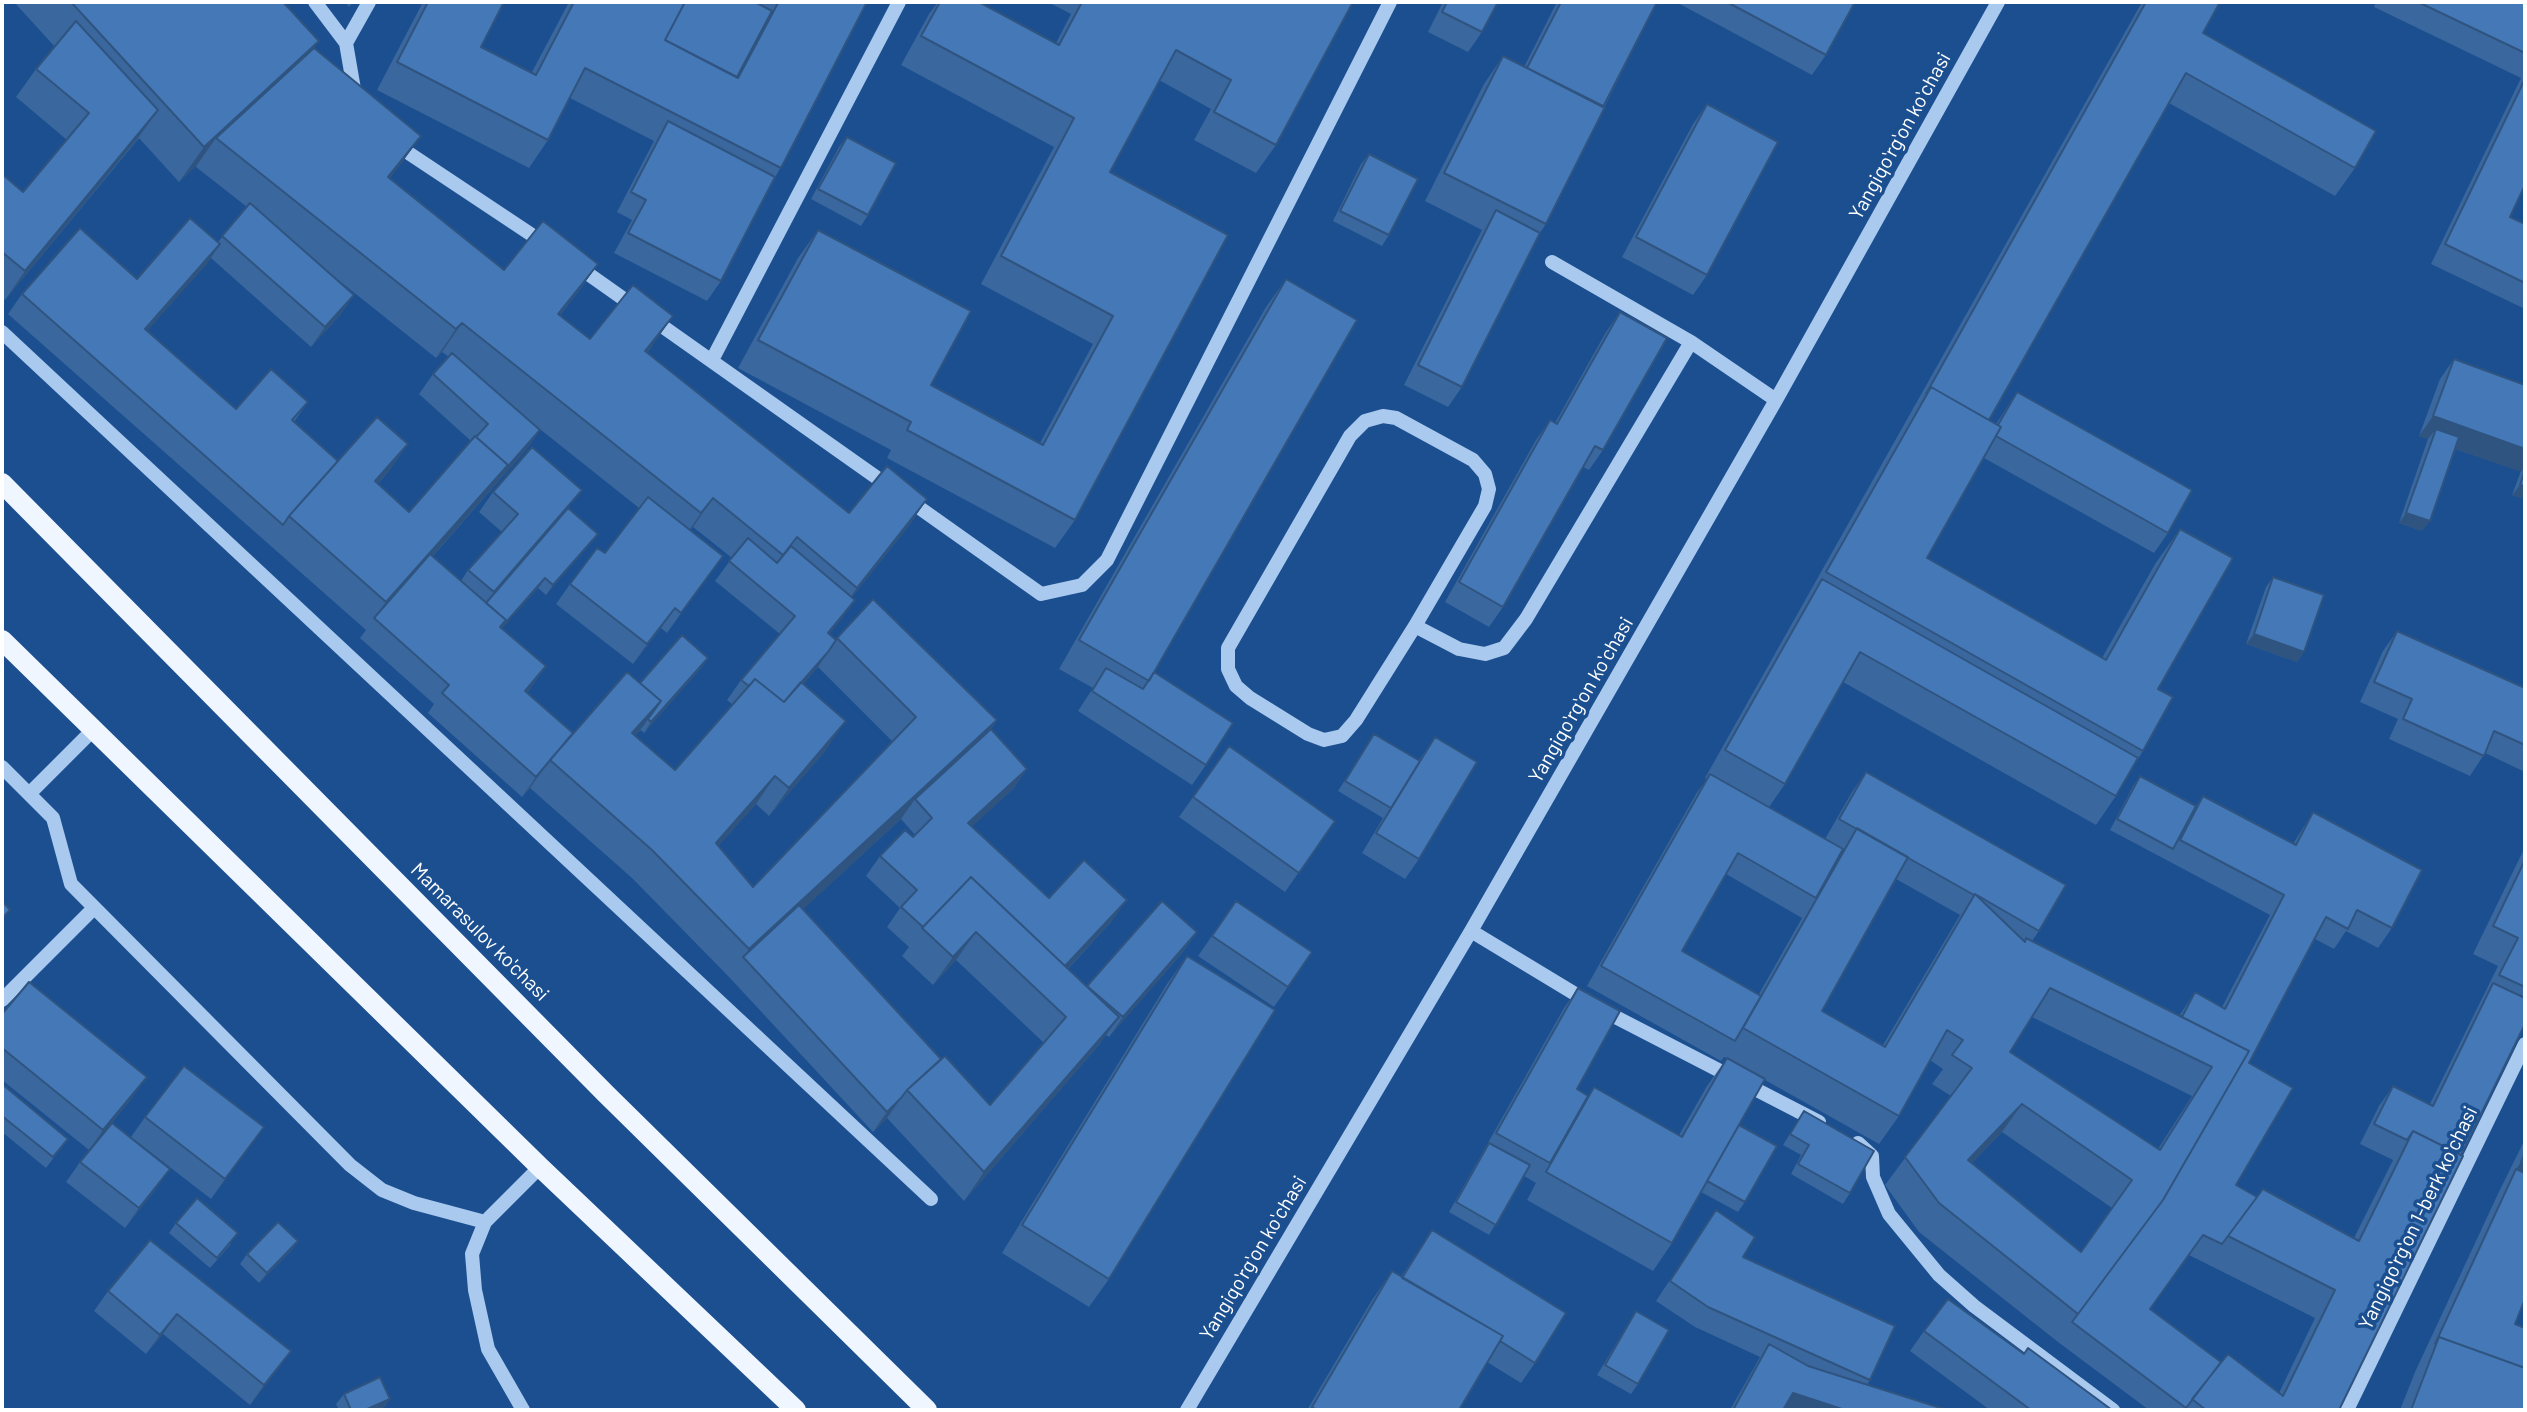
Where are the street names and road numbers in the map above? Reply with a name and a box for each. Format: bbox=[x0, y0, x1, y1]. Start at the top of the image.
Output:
street label: Yangiqoʻrgʻon koʻchasi bbox=[1844, 48, 1956, 224]
street label: Yangiqoʻrgʻon koʻchasi bbox=[1524, 613, 1638, 787]
street label: Mamarasulov ko'chasi bbox=[406, 858, 554, 1006]
street label: Yangiqoʻrgʻon 1-berk koʻchasi bbox=[2353, 1103, 2483, 1333]
street label: Yangiqoʻrgʻon koʻchasi bbox=[1194, 1171, 1312, 1345]

